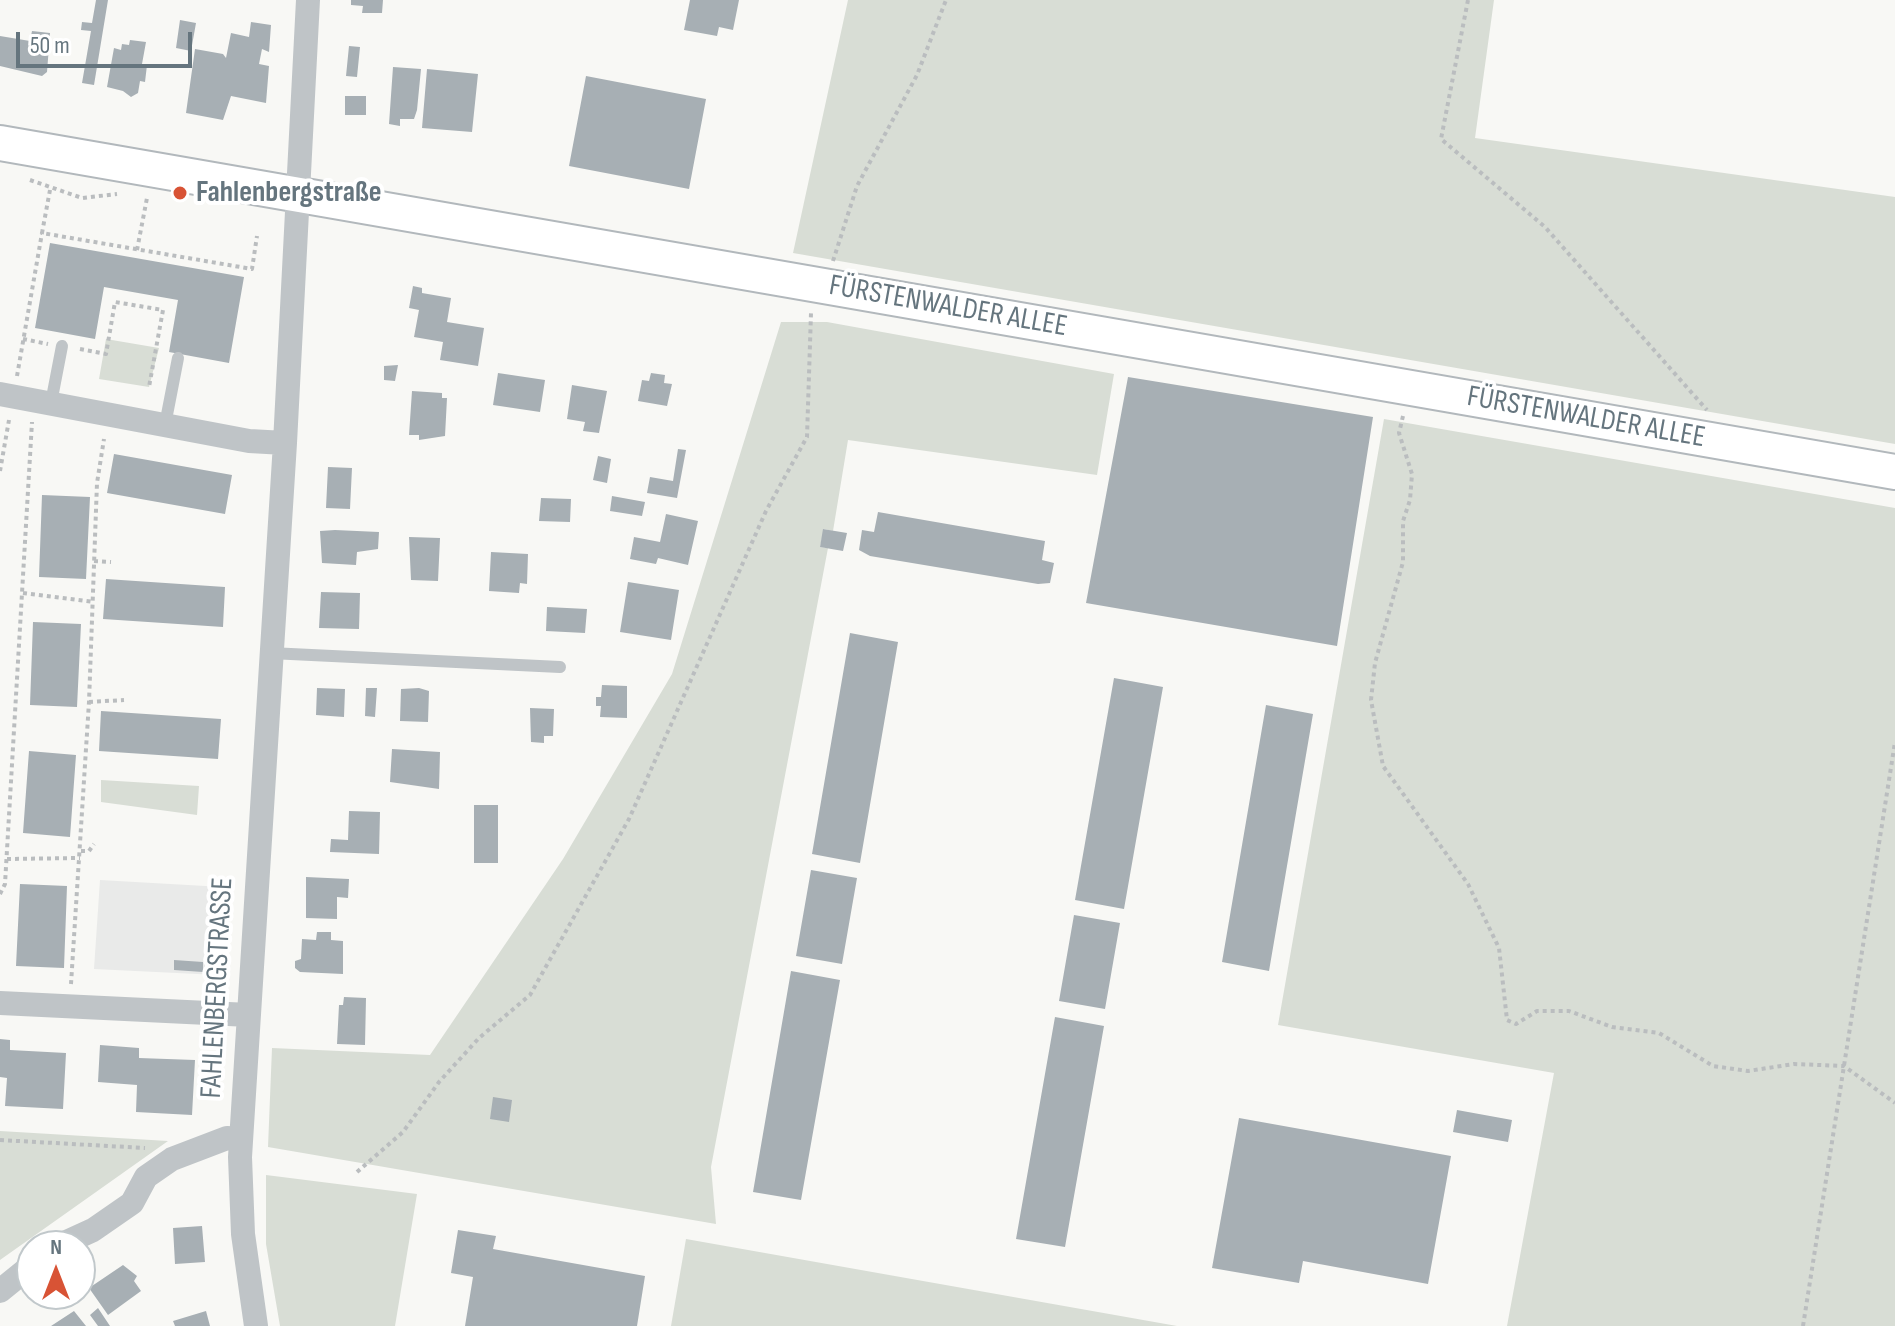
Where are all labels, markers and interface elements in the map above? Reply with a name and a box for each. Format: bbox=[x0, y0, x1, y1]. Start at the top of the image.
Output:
scale bar bbox=[20, 16, 196, 66]
text: 50 m bbox=[30, 31, 70, 60]
place label: Fahlenbergstraße bbox=[196, 175, 382, 211]
marker: Fahlenbergstraße bbox=[171, 184, 189, 202]
street label: FÜRSTENWALDER ALLEE bbox=[826, 268, 1070, 346]
street label: FÜRSTENWALDER ALLEE bbox=[1464, 379, 1708, 457]
street label: FAHLENBERGSTRASSE bbox=[194, 877, 242, 1099]
north arrow bbox=[16, 1230, 96, 1310]
text: N bbox=[50, 1234, 62, 1261]

